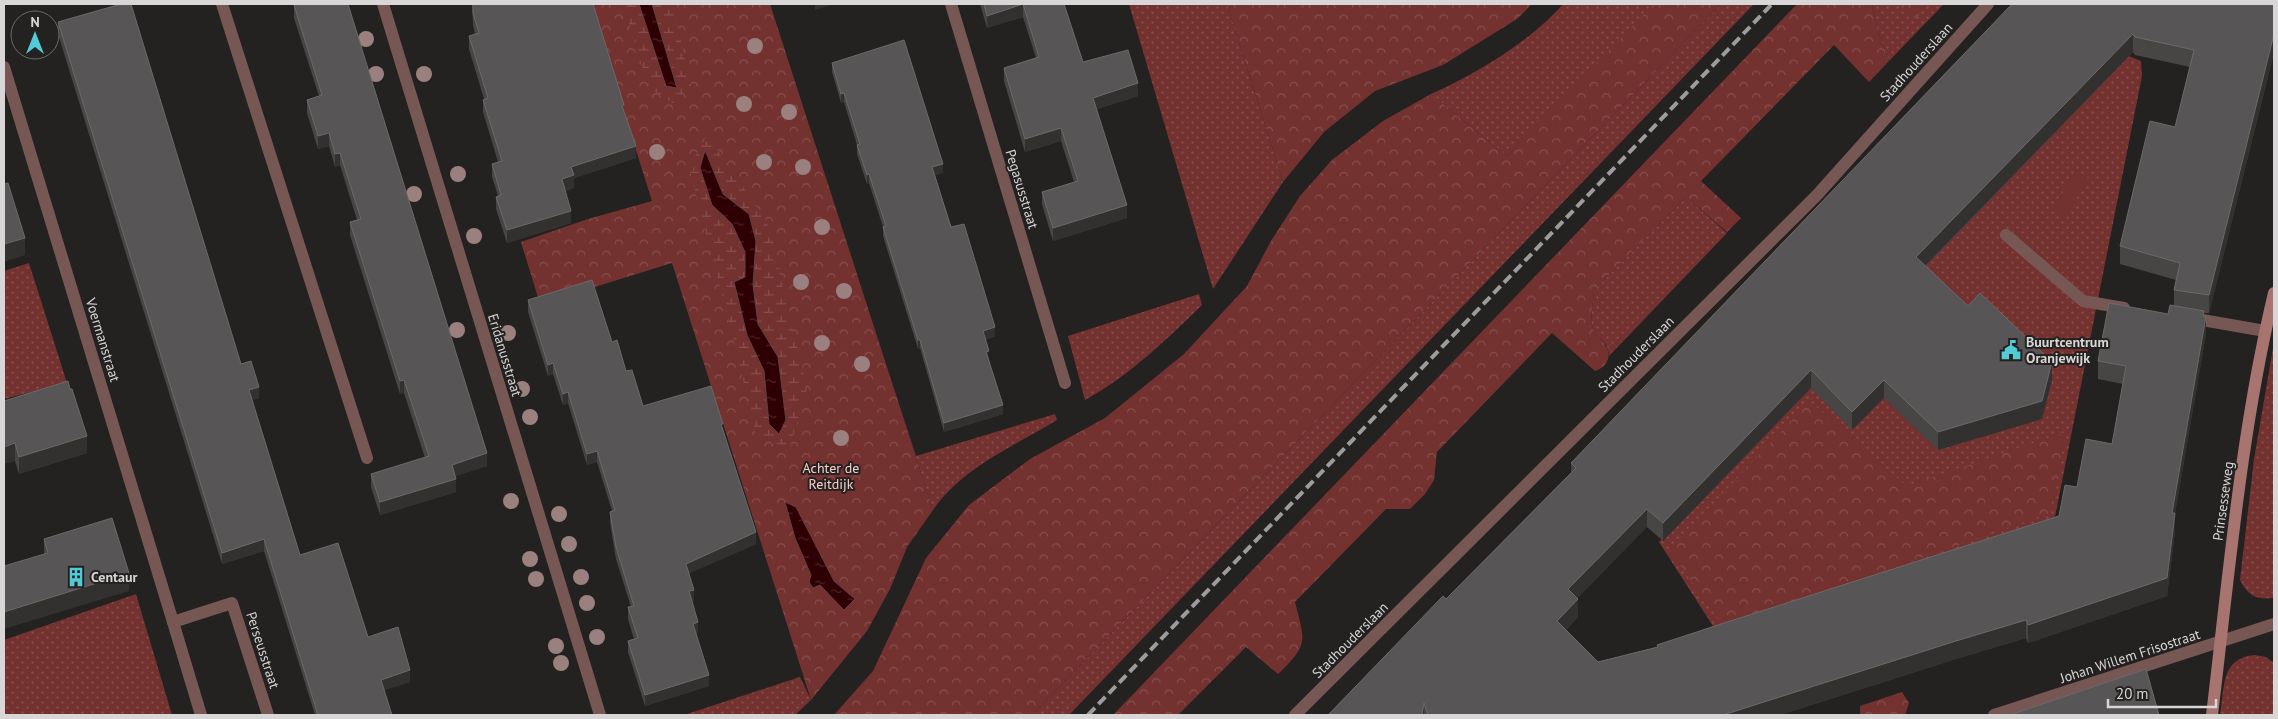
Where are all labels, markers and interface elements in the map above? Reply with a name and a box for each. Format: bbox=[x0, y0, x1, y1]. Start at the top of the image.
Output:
north arrow bbox=[10, 10, 60, 60]
text: N bbox=[30, 13, 40, 31]
street label: Stadhouderslaan bbox=[1876, 19, 1956, 105]
street label: Pegasusstraat bbox=[1001, 147, 1043, 231]
street label: Voermanstraat bbox=[81, 295, 124, 384]
street label: Eridanusstraat bbox=[484, 311, 526, 399]
street label: Stadhouderslaan bbox=[1594, 312, 1678, 396]
place label: Buurtcentrum Oranjewijk bbox=[2026, 333, 2109, 367]
public building icon: Buurtcentrum Oranjewijk bbox=[2000, 339, 2022, 361]
park label: Achter de Reitdijk bbox=[803, 459, 859, 493]
street label: Prinsesseweg bbox=[2209, 460, 2237, 542]
building icon: Centaur bbox=[65, 566, 87, 588]
place label: Centaur bbox=[91, 568, 137, 586]
street label: Stadhouderslaan bbox=[1308, 598, 1392, 682]
street label: Perseusstraat bbox=[242, 609, 284, 691]
street label: Johan Willem Frisostraat bbox=[2057, 625, 2203, 687]
scale bar bbox=[2108, 676, 2216, 708]
text: 20 m bbox=[2116, 684, 2149, 703]

